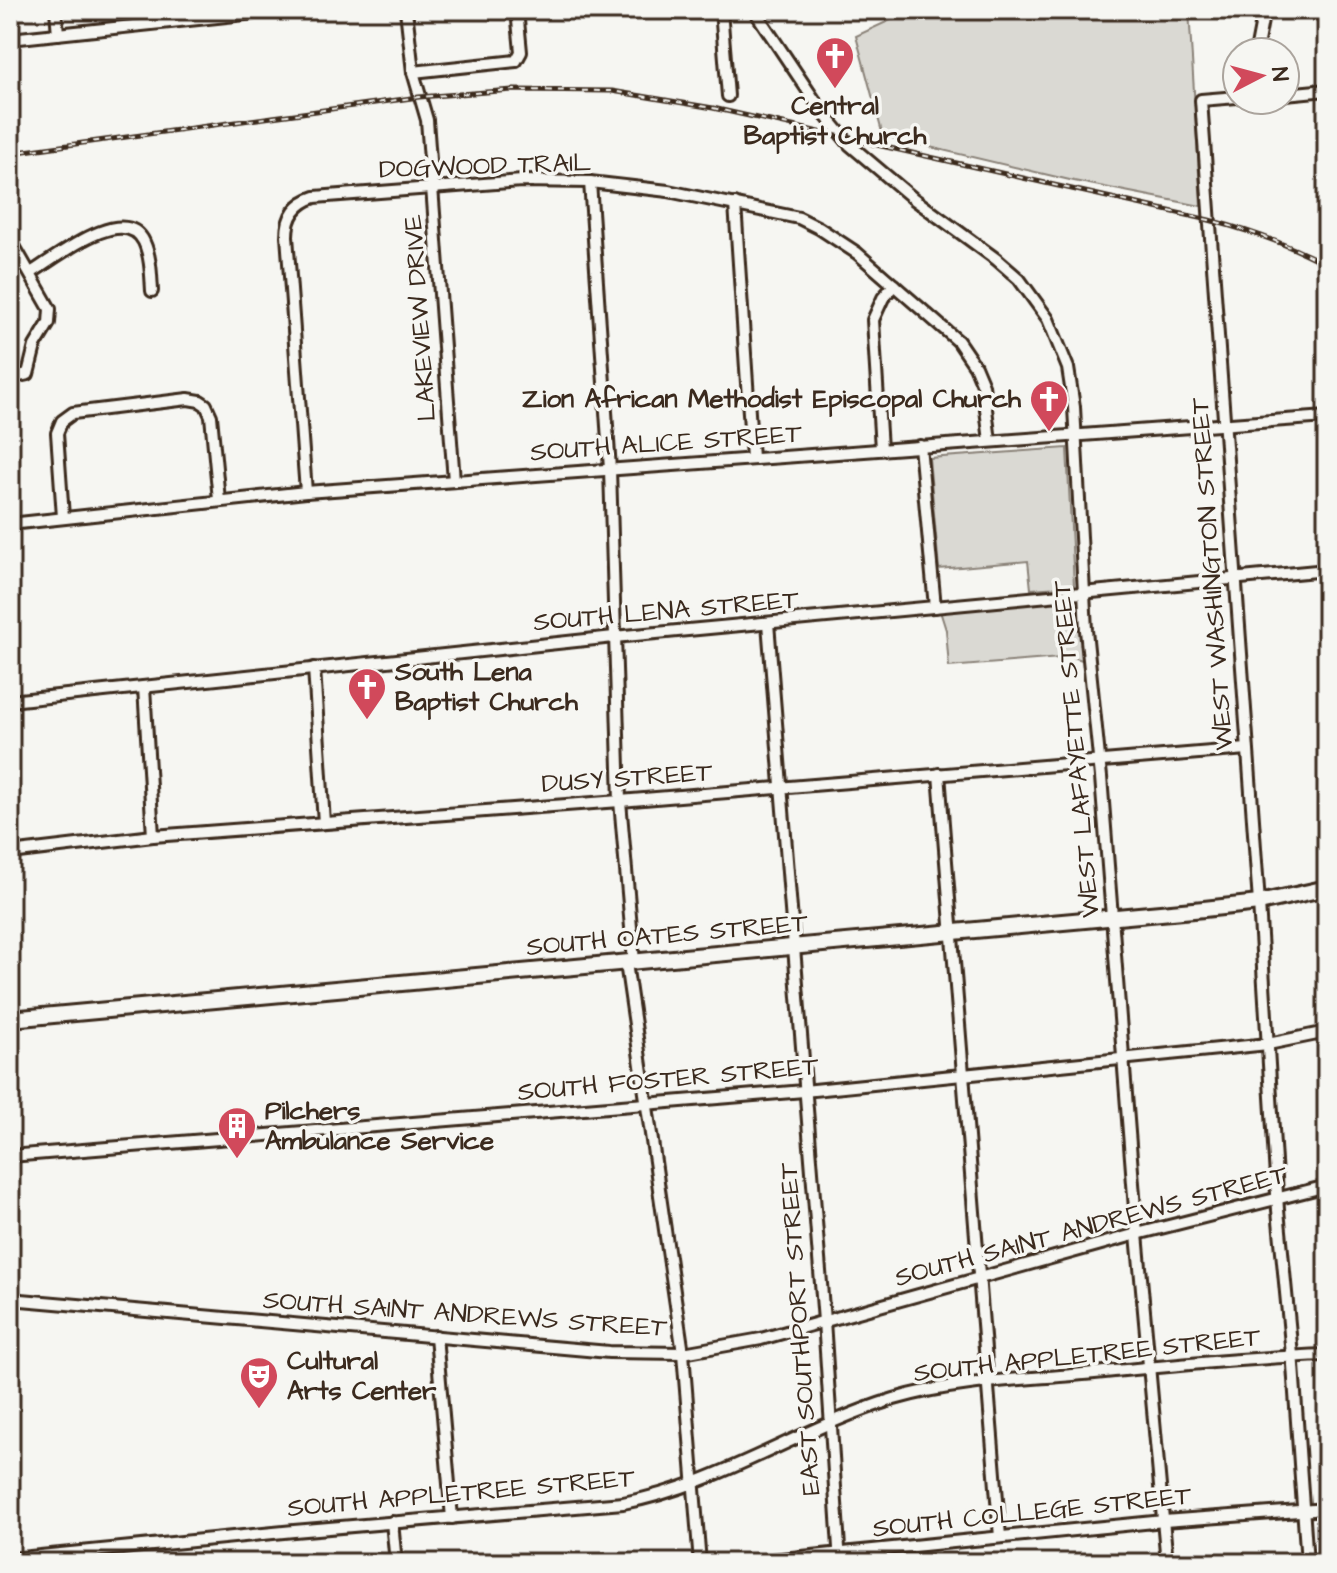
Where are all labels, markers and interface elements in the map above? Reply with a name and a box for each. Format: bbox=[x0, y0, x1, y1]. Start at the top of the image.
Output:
church icon: Central Baptist Church bbox=[814, 35, 856, 90]
north arrow bbox=[1221, 36, 1301, 116]
text: N bbox=[1263, 66, 1296, 83]
place label: Central Baptist Church bbox=[744, 88, 928, 154]
street label: DOGWOOD TRAIL bbox=[378, 144, 592, 188]
street label: LAKEVIEW DRIVE bbox=[395, 213, 445, 423]
church icon: Zion African Methodist Episcopal Church bbox=[1028, 378, 1070, 433]
place label: Zion African Methodist Episcopal Church bbox=[522, 381, 1022, 417]
street label: WEST WASHINGTON STREET bbox=[1182, 396, 1242, 752]
street label: SOUTH ALICE STREET bbox=[529, 415, 804, 470]
street label: WEST LAFAYETTE STREET bbox=[1043, 578, 1109, 919]
street label: SOUTH LENA STREET bbox=[532, 581, 801, 641]
place label: South Lena Baptist Church bbox=[394, 654, 579, 720]
church icon: South Lena Baptist Church bbox=[346, 666, 388, 721]
street label: DUSY STREET bbox=[541, 754, 714, 802]
street label: SOUTH OATES STREET bbox=[525, 905, 810, 965]
street label: SOUTH FOSTER STREET bbox=[516, 1048, 821, 1110]
place label: Pilchers Ambulance Service bbox=[265, 1093, 494, 1159]
building icon: Pilchers Ambulance Service bbox=[216, 1105, 258, 1160]
street label: SOUTH SAINT ANDREWS STREET bbox=[891, 1156, 1292, 1296]
street label: EAST SOUTHPORT STREET bbox=[770, 1161, 830, 1497]
street label: SOUTH SAINT ANDREWS STREET bbox=[262, 1282, 669, 1346]
street label: SOUTH APPLETREE STREET bbox=[912, 1319, 1263, 1391]
place label: Cultural Arts Center bbox=[287, 1343, 437, 1409]
theatre icon: Cultural Arts Center bbox=[238, 1355, 280, 1410]
street label: SOUTH APPLETREE STREET bbox=[286, 1460, 637, 1526]
street label: SOUTH COLLEGE STREET bbox=[871, 1477, 1194, 1547]

